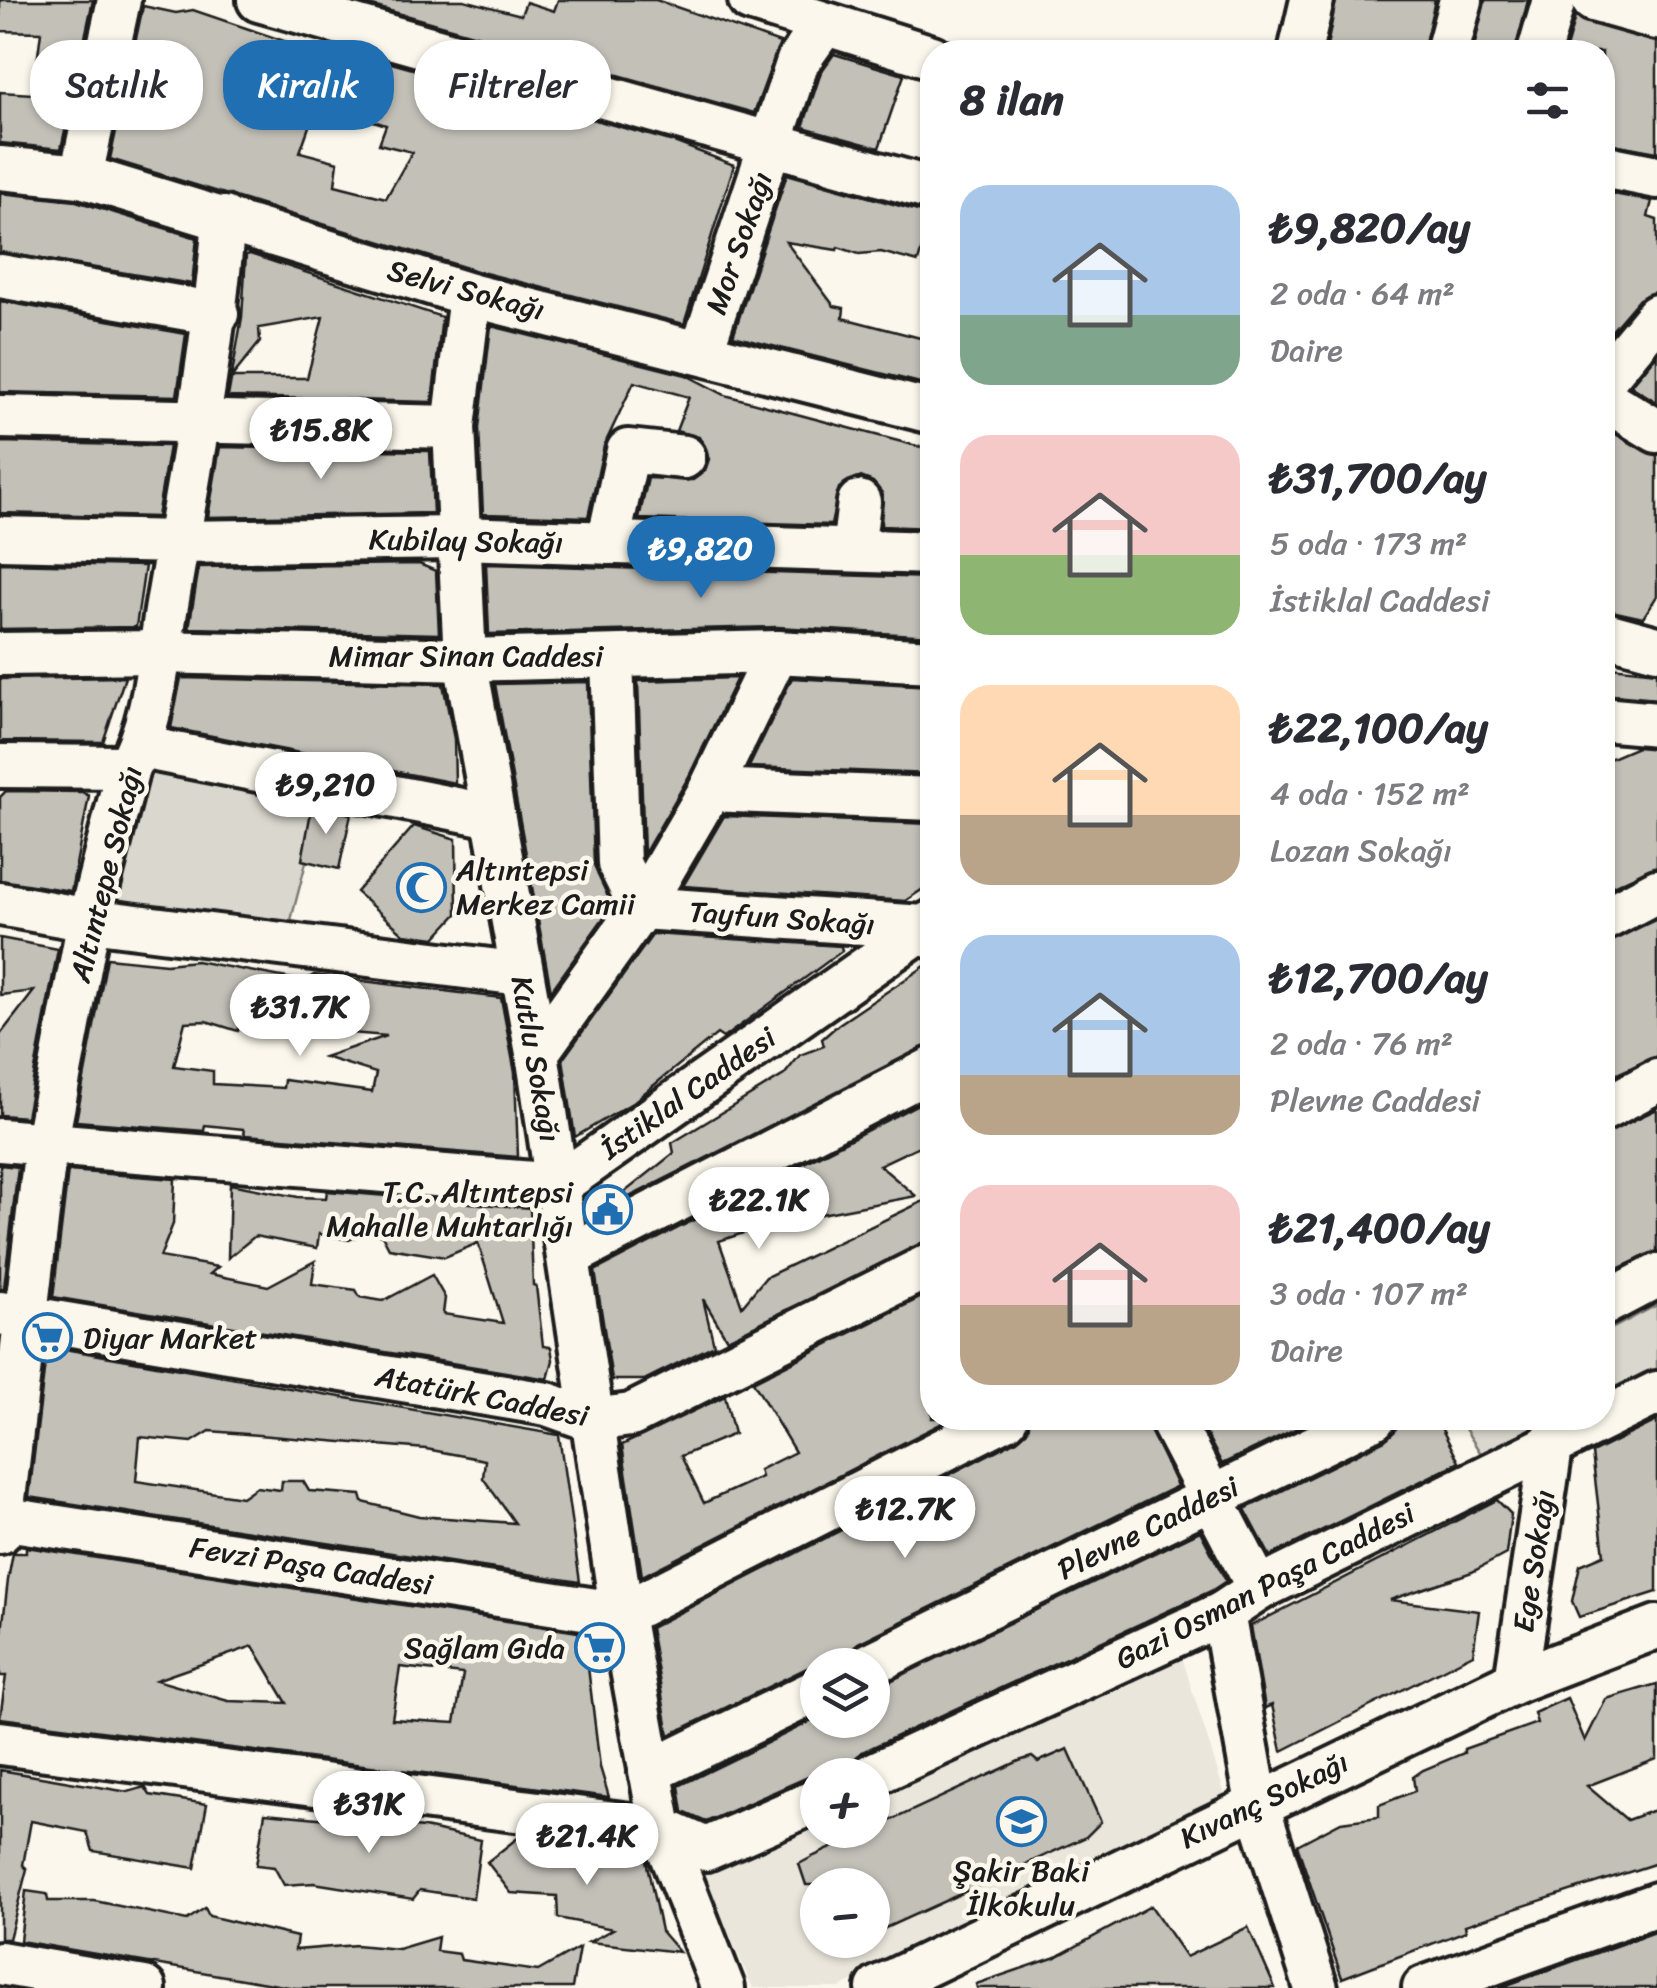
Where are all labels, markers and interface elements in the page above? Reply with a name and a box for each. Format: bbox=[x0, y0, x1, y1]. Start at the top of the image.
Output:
chip: Satılık bbox=[30, 40, 203, 130]
chip: Kiralık bbox=[223, 40, 394, 130]
chip: Filtreler bbox=[414, 40, 611, 130]
text: 8 ilan bbox=[960, 63, 1064, 137]
icon: filters bbox=[1520, 73, 1575, 128]
street label: Mor Sokağı bbox=[689, 164, 789, 322]
text: ₺9,820/ay bbox=[1270, 191, 1470, 265]
icon: home bbox=[1040, 225, 1160, 345]
street label: Selvi Sokağı bbox=[381, 243, 551, 337]
text: 2 oda · 64 m² bbox=[1270, 265, 1455, 322]
text: Daire bbox=[1270, 322, 1343, 379]
pin: ₺15.8K bbox=[240, 397, 402, 482]
text: ₺15.8K bbox=[271, 401, 371, 458]
text: ₺31,700/ay bbox=[1270, 441, 1486, 515]
icon: home bbox=[1040, 475, 1160, 595]
street label: Kubilay Sokağı bbox=[368, 512, 564, 570]
text: 5 oda · 173 m² bbox=[1270, 515, 1467, 572]
pin: ₺9,820 bbox=[620, 516, 782, 601]
text: ₺9,820 bbox=[649, 520, 753, 577]
text: İstiklal Caddesi bbox=[1270, 572, 1490, 629]
street label: Mimar Sinan Caddesi bbox=[329, 629, 605, 683]
text: ₺22,100/ay bbox=[1270, 691, 1488, 765]
icon: home bbox=[1040, 725, 1160, 845]
pin: ₺9,210 bbox=[245, 752, 407, 837]
text: ₺9,210 bbox=[277, 756, 375, 813]
street label: Altıntepe Sokağı bbox=[53, 760, 159, 989]
text: 4 oda · 152 m² bbox=[1270, 765, 1470, 822]
text: Lozan Sokağı bbox=[1270, 822, 1452, 879]
place label: Altıntepsi Merkez Camii bbox=[455, 843, 637, 931]
mosque icon: Altıntepsi Merkez Camii bbox=[395, 861, 447, 913]
street label: Tayfun Sokağı bbox=[687, 885, 877, 951]
text: ₺12,700/ay bbox=[1270, 941, 1488, 1015]
street label: Kutlu Sokağı bbox=[495, 972, 577, 1146]
pin: ₺31.7K bbox=[219, 974, 381, 1059]
icon: home bbox=[1040, 975, 1160, 1095]
text: ₺31.7K bbox=[252, 978, 348, 1035]
street label: İstiklal Caddesi bbox=[587, 1011, 789, 1175]
text: 2 oda · 76 m² bbox=[1270, 1015, 1453, 1072]
text: Plevne Caddesi bbox=[1270, 1072, 1480, 1129]
place label: T.C. Altıntepsi Mahalle Muhtarlığı bbox=[326, 1165, 575, 1253]
pin: ₺22.1K bbox=[678, 1167, 840, 1252]
text: ₺22.1K bbox=[710, 1171, 808, 1228]
public building icon: T.C. Altıntepsi Mahalle Muhtarlığı bbox=[582, 1183, 634, 1235]
text: ₺21,400/ay bbox=[1270, 1191, 1490, 1265]
icon: home bbox=[1040, 1225, 1160, 1345]
text: 3 oda · 107 m² bbox=[1270, 1265, 1468, 1322]
place label: Diyar Market bbox=[83, 1311, 257, 1365]
supermarket icon: Diyar Market bbox=[22, 1312, 74, 1364]
text: Daire bbox=[1270, 1322, 1343, 1379]
street label: Atatürk Caddesi bbox=[370, 1349, 594, 1443]
street label: Plevne Caddesi bbox=[1048, 1460, 1250, 1595]
pin: ₺12.7K bbox=[824, 1476, 986, 1561]
text: ₺12.7K bbox=[856, 1480, 954, 1537]
street label: Gazi Osman Paşa Caddesi bbox=[1105, 1486, 1426, 1685]
street label: Ege Sokağı bbox=[1496, 1486, 1572, 1636]
street label: Fevzi Paşa Caddesi bbox=[186, 1520, 438, 1612]
place label: Sağlam Gıda bbox=[404, 1621, 565, 1675]
supermarket icon: Sağlam Gıda bbox=[574, 1622, 626, 1674]
map controls bbox=[800, 1648, 890, 1958]
button: layers bbox=[800, 1648, 890, 1738]
street label: Kıvanç Sokağı bbox=[1170, 1736, 1358, 1864]
button: + bbox=[800, 1758, 890, 1848]
pin: ₺31K bbox=[310, 1771, 428, 1856]
text: ₺31K bbox=[335, 1775, 403, 1832]
school or university icon: Şakir Baki İlkokulu bbox=[995, 1796, 1047, 1848]
pin: ₺21.4K bbox=[506, 1803, 668, 1888]
text: ₺21.4K bbox=[538, 1807, 636, 1864]
place label: Şakir Baki İlkokulu bbox=[953, 1844, 1091, 1932]
button: − bbox=[800, 1868, 890, 1958]

